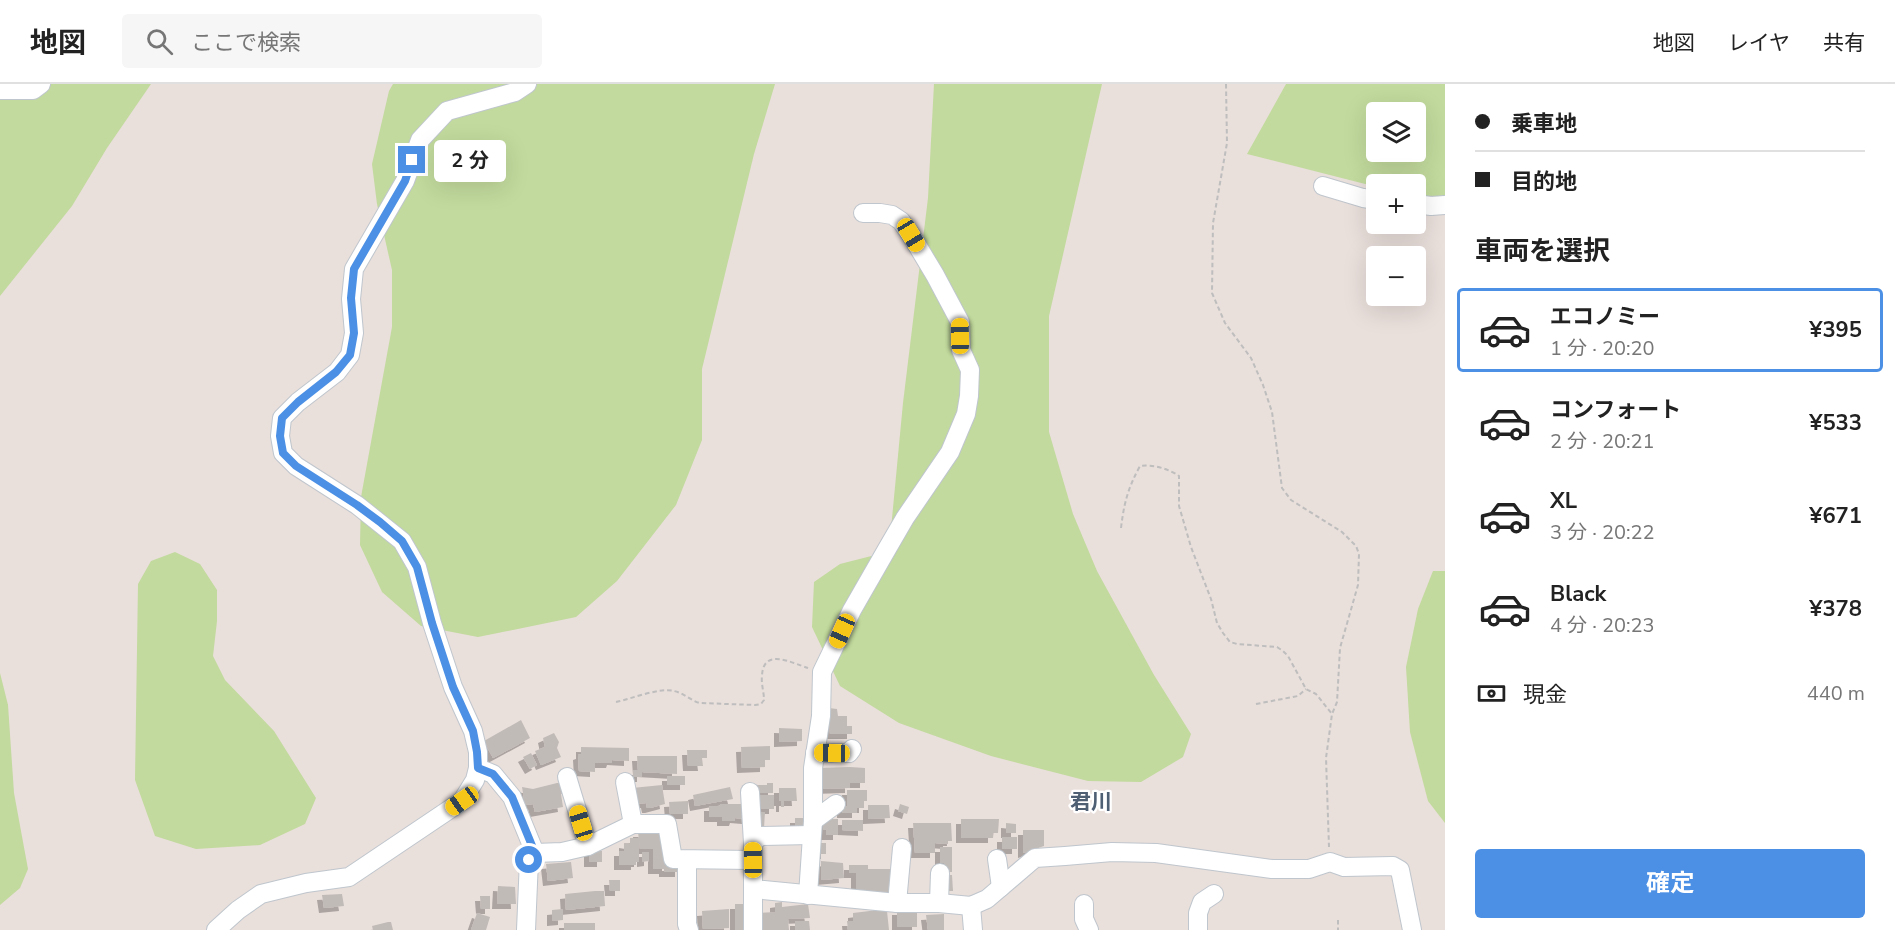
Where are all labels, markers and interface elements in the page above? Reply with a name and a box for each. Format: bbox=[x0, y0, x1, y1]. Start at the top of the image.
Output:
search box bbox=[122, 14, 542, 68]
text: 地図 bbox=[30, 24, 86, 62]
icon: search bbox=[143, 25, 176, 58]
text: ここで検索 bbox=[191, 28, 301, 58]
text: 地図 bbox=[1653, 29, 1695, 57]
text: レイヤ bbox=[1728, 29, 1790, 57]
text: 共有 bbox=[1823, 29, 1865, 57]
map controls bbox=[1366, 102, 1426, 306]
button: layers bbox=[1366, 102, 1426, 162]
text: 乗車地 bbox=[1511, 109, 1577, 139]
callout: 2 分 bbox=[433, 139, 505, 181]
route end bbox=[398, 146, 425, 173]
text: 2 分 bbox=[451, 147, 489, 174]
text: 目的地 bbox=[1511, 167, 1577, 197]
button: + bbox=[1366, 174, 1426, 234]
car bbox=[894, 215, 928, 255]
text: 車両を選択 bbox=[1475, 233, 1610, 270]
button: − bbox=[1366, 246, 1426, 306]
text: エコノミー bbox=[1550, 302, 1660, 332]
icon: car bbox=[1478, 303, 1532, 357]
text: ¥395 bbox=[1809, 315, 1862, 345]
car bbox=[951, 318, 969, 354]
text: 1 分 · 20:20 bbox=[1550, 335, 1655, 362]
text: コンフォート bbox=[1550, 395, 1681, 425]
icon: car bbox=[1478, 396, 1532, 450]
text: ¥533 bbox=[1809, 408, 1862, 438]
text: 2 分 · 20:21 bbox=[1550, 428, 1655, 455]
text: XL bbox=[1550, 486, 1577, 516]
icon: car bbox=[1478, 489, 1532, 543]
text: ¥671 bbox=[1809, 501, 1862, 531]
text: 3 分 · 20:22 bbox=[1550, 519, 1655, 546]
text: Black bbox=[1550, 579, 1606, 609]
icon: car bbox=[1478, 582, 1532, 636]
text: ¥378 bbox=[1809, 594, 1862, 624]
car bbox=[826, 611, 858, 651]
text: 4 分 · 20:23 bbox=[1550, 612, 1655, 639]
icon: cash bbox=[1475, 677, 1508, 710]
text: 現金 bbox=[1523, 680, 1567, 710]
text: 440 m bbox=[1807, 680, 1865, 707]
car bbox=[814, 744, 850, 762]
car bbox=[442, 783, 482, 819]
district label: 君川 bbox=[1070, 788, 1112, 816]
car bbox=[567, 803, 595, 843]
car bbox=[744, 842, 762, 878]
route start bbox=[515, 846, 542, 873]
button: 確定 bbox=[1475, 849, 1865, 918]

